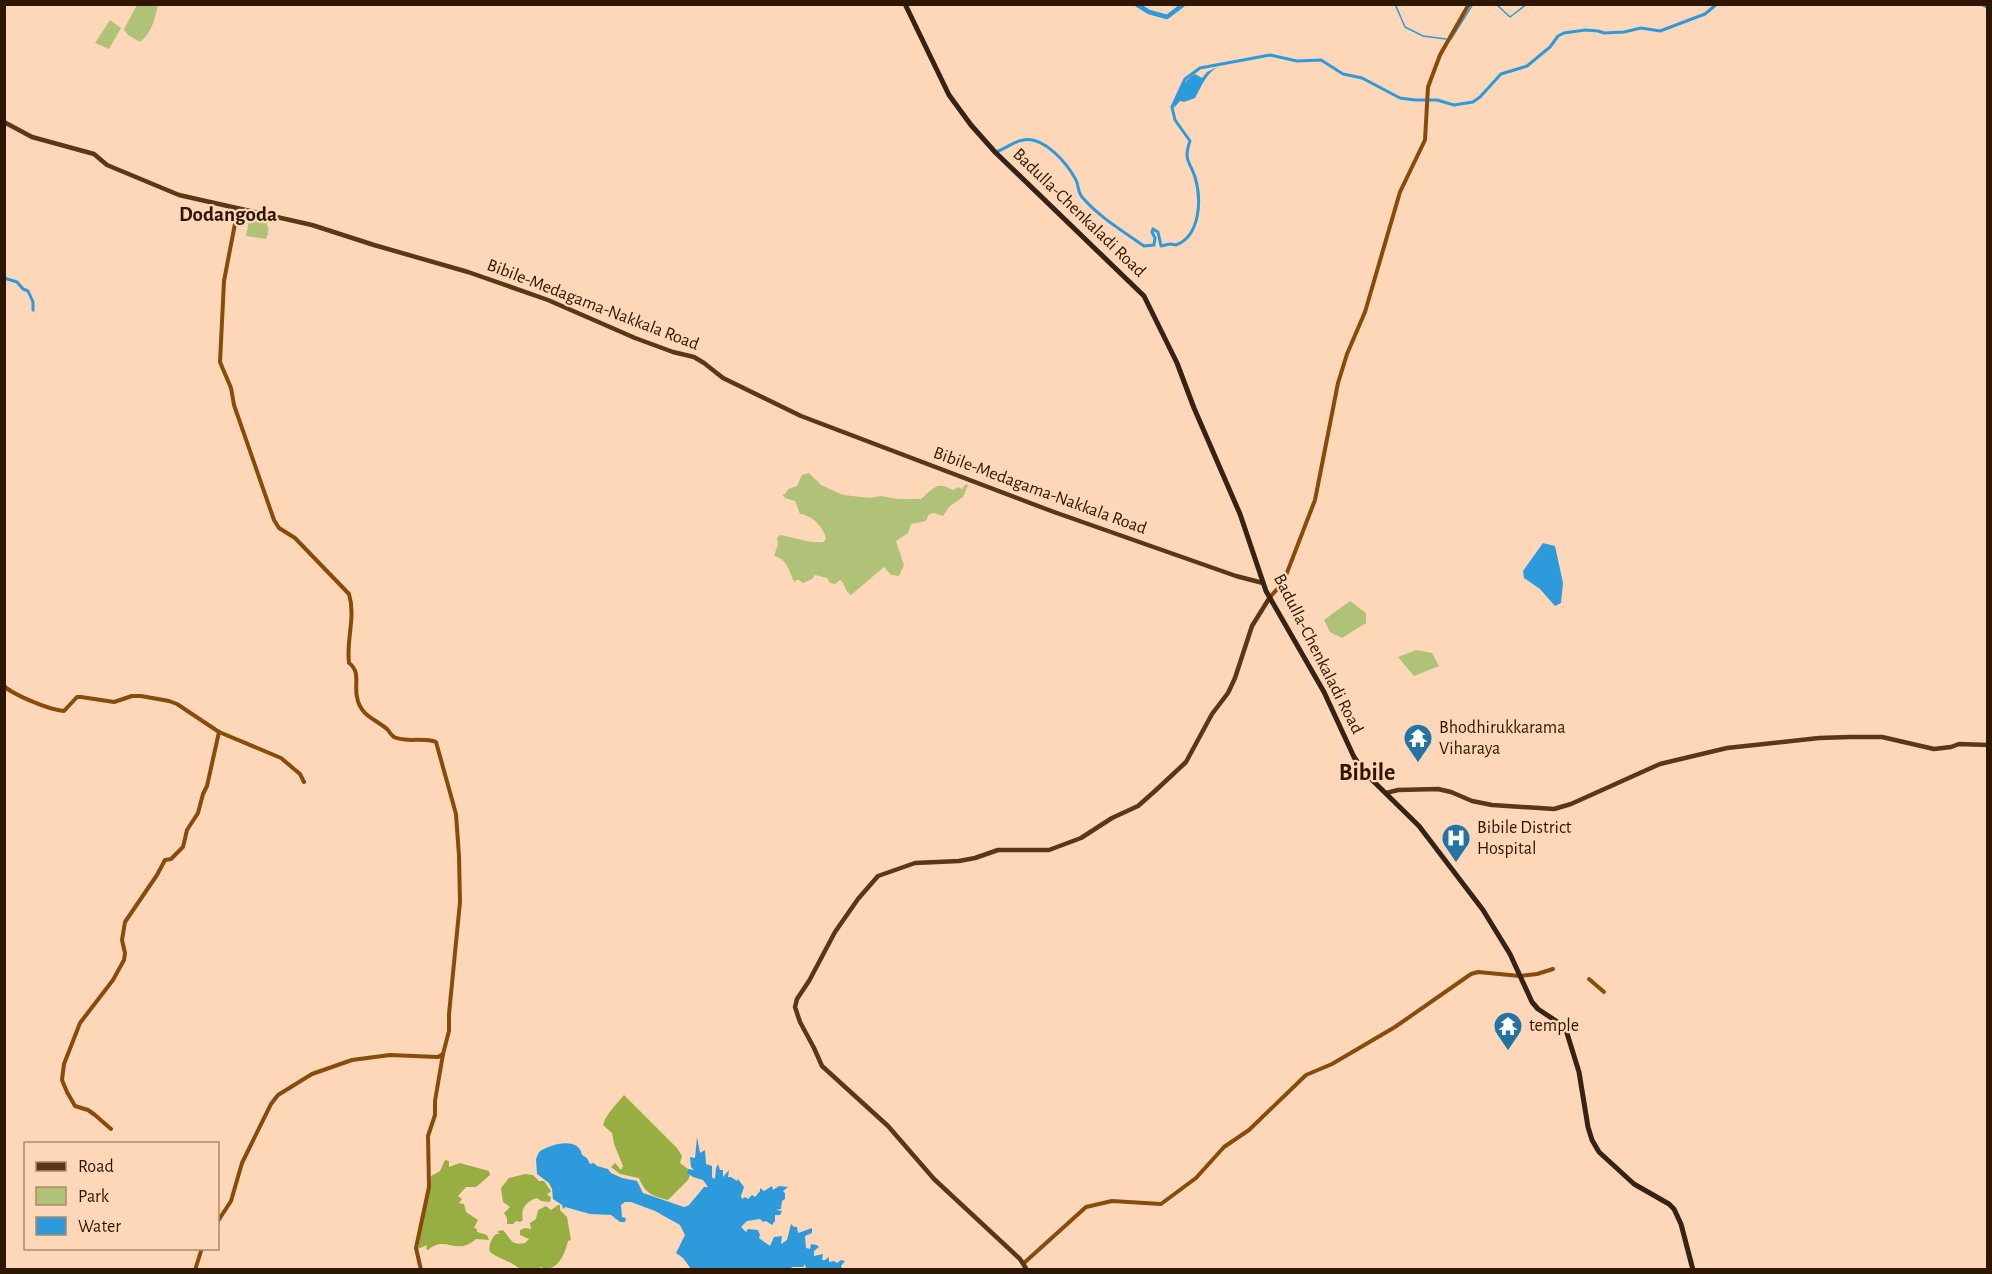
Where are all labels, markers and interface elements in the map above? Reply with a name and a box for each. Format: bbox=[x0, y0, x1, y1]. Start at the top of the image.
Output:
street label: Badulla-Chenkaladi Road bbox=[1009, 145, 1149, 281]
district label: Dodangoda bbox=[179, 204, 277, 225]
street label: Bibile-Medagama-Nakkala Road bbox=[484, 256, 702, 354]
street label: Bibile-Medagama-Nakkala Road bbox=[931, 444, 1149, 538]
street label: Badulla-Chenkaladi Road bbox=[1270, 571, 1366, 737]
place label: Bhodhirukkarama Viharaya bbox=[1439, 719, 1566, 758]
temple icon: Bhodhirukkarama Viharaya bbox=[1402, 722, 1434, 764]
district label: Bibile bbox=[1339, 761, 1395, 785]
place label: Bibile District Hospital bbox=[1477, 819, 1572, 858]
hospital icon: Bibile District Hospital bbox=[1440, 822, 1472, 864]
temple icon: temple bbox=[1492, 1010, 1524, 1052]
place label: temple bbox=[1529, 1017, 1579, 1035]
legend bbox=[24, 1142, 219, 1250]
text: Road bbox=[78, 1158, 114, 1176]
text: Park bbox=[78, 1188, 110, 1206]
text: Water bbox=[78, 1218, 121, 1236]

